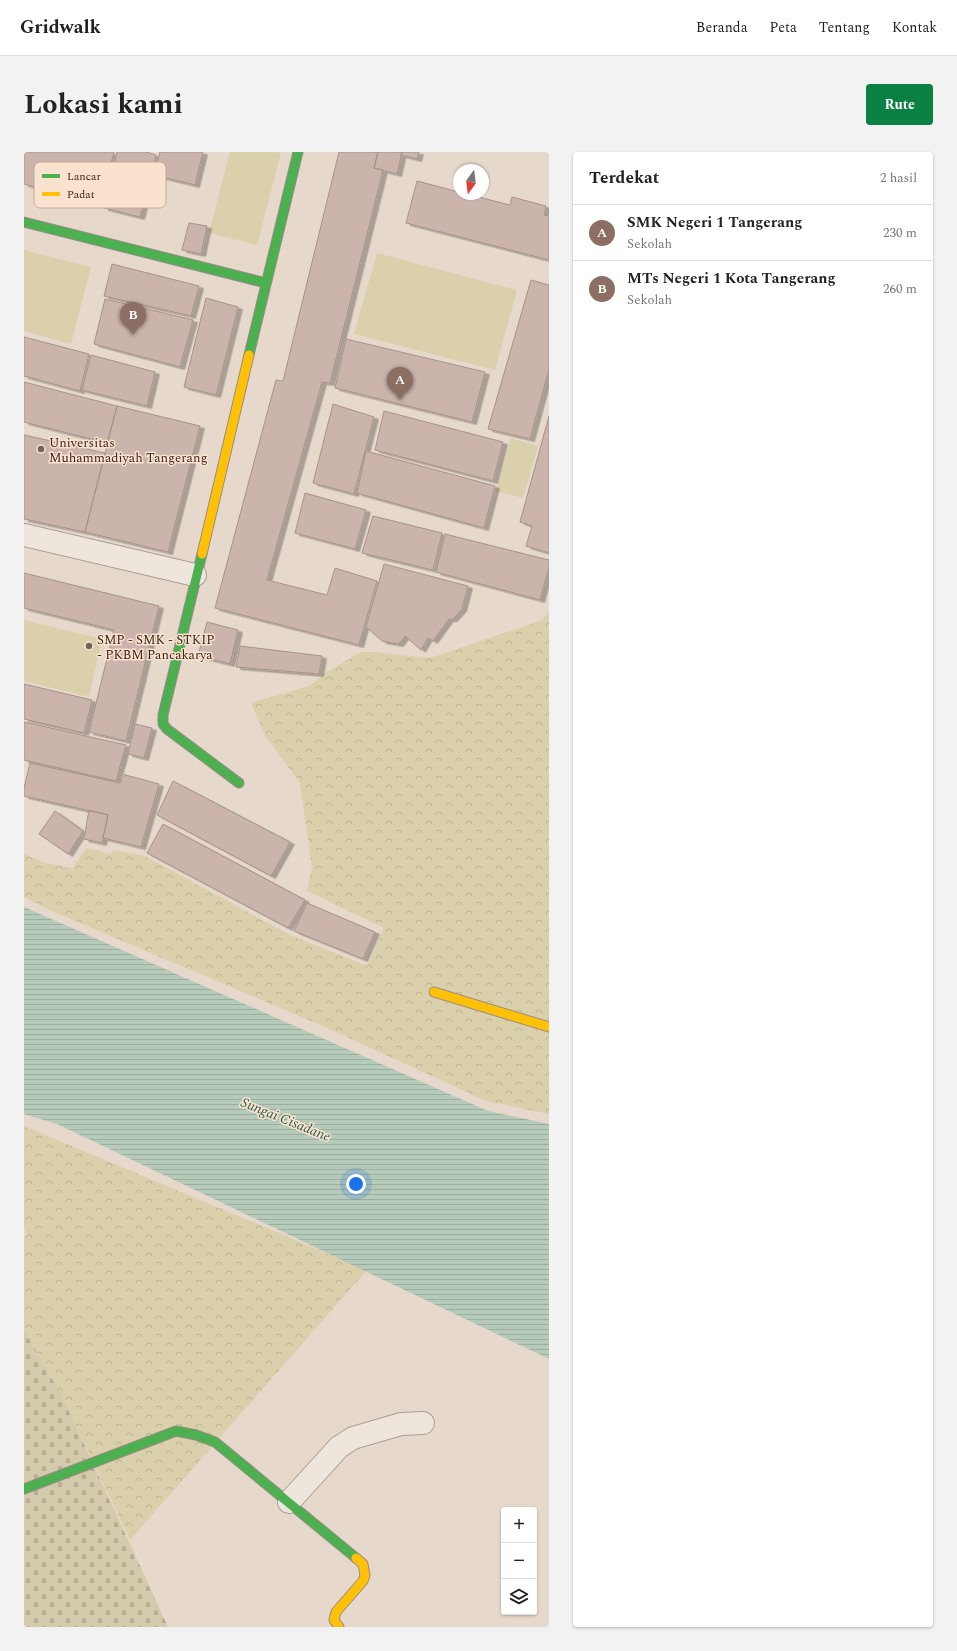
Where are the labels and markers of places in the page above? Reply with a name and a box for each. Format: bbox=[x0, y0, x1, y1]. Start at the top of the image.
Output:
pin: B bbox=[120, 302, 146, 335]
pin: A bbox=[387, 367, 413, 400]
place label: Universitas Muhammadiyah Tangerang bbox=[49, 433, 208, 468]
marker: Universitas Muhammadiyah Tangerang bbox=[36, 444, 46, 454]
place label: SMP - SMK - STKIP - PKBM Pancakarya bbox=[97, 630, 215, 665]
marker: SMP - SMK - STKIP - PKBM Pancakarya bbox=[84, 641, 94, 651]

